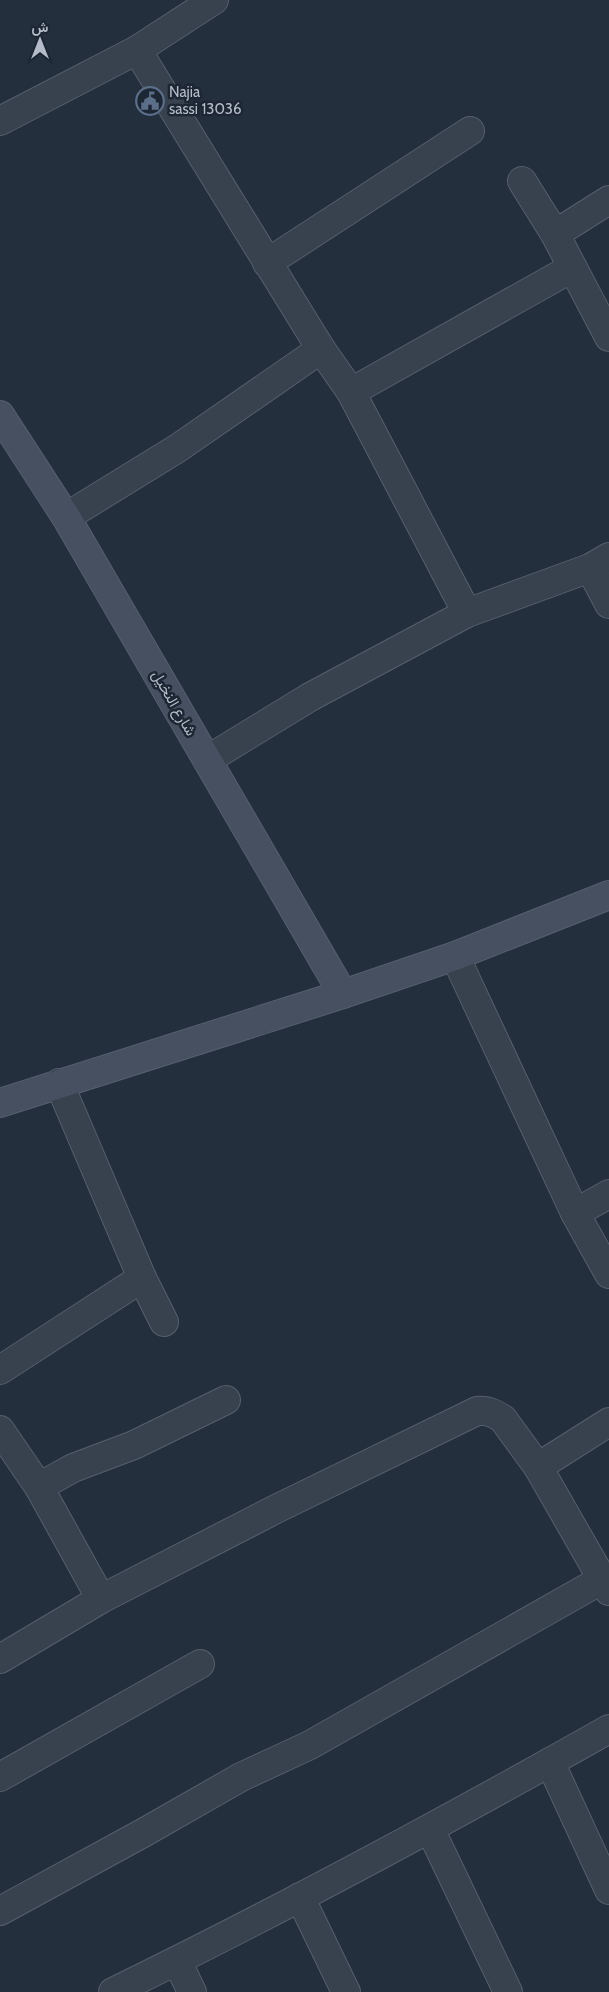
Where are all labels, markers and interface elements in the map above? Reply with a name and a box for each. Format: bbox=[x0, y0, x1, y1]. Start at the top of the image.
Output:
north arrow bbox=[15, 15, 65, 65]
text: ش bbox=[32, 18, 49, 36]
place label: Najia sassi 13036 bbox=[169, 83, 242, 118]
public building icon: Najia sassi 13036 bbox=[135, 86, 165, 116]
street label: شارع النخيل bbox=[146, 667, 200, 740]

